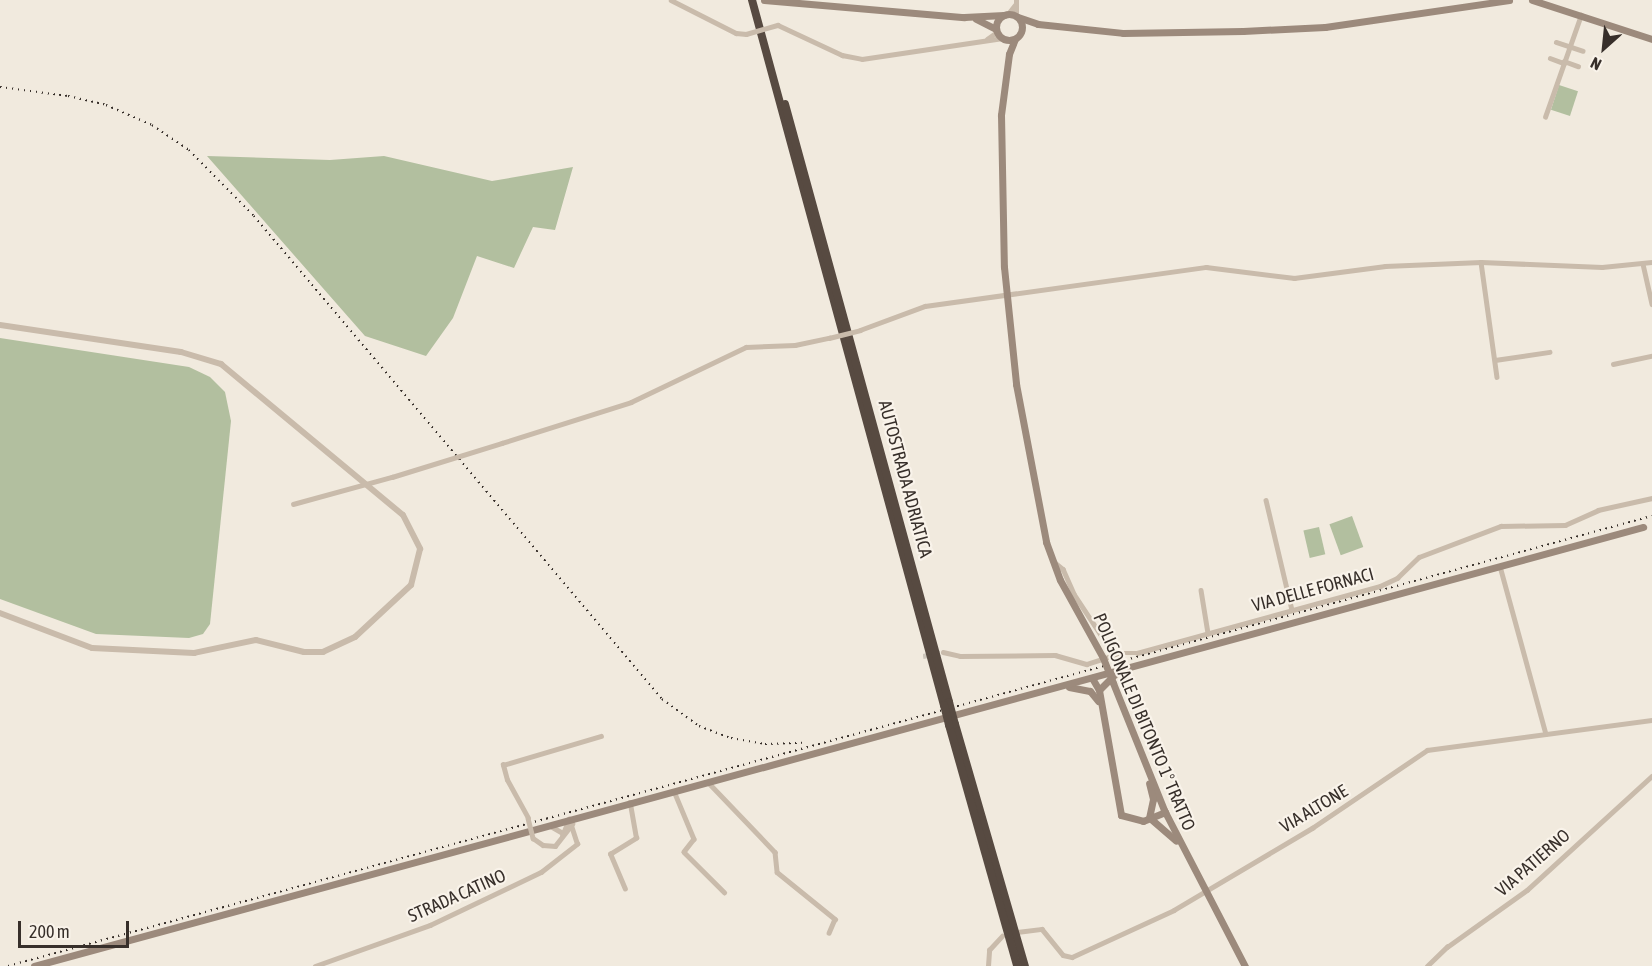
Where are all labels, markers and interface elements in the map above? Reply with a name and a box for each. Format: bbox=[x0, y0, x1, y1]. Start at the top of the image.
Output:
north arrow bbox=[1574, 18, 1634, 78]
text: N bbox=[1588, 54, 1604, 74]
street label: AUTOSTRADA ADRIATICA bbox=[874, 398, 936, 560]
street label: VIA DELLE FORNACI bbox=[1250, 563, 1376, 617]
street label: POLIGONALE DI BITONTO 1° TRATTO bbox=[1088, 610, 1200, 834]
street label: VIA ALTONE bbox=[1276, 780, 1352, 838]
street label: VIA PATIERNO bbox=[1492, 825, 1574, 901]
street label: STRADA CATINO bbox=[405, 865, 509, 927]
scale bar bbox=[21, 909, 132, 947]
text: 200 m bbox=[29, 921, 70, 942]

